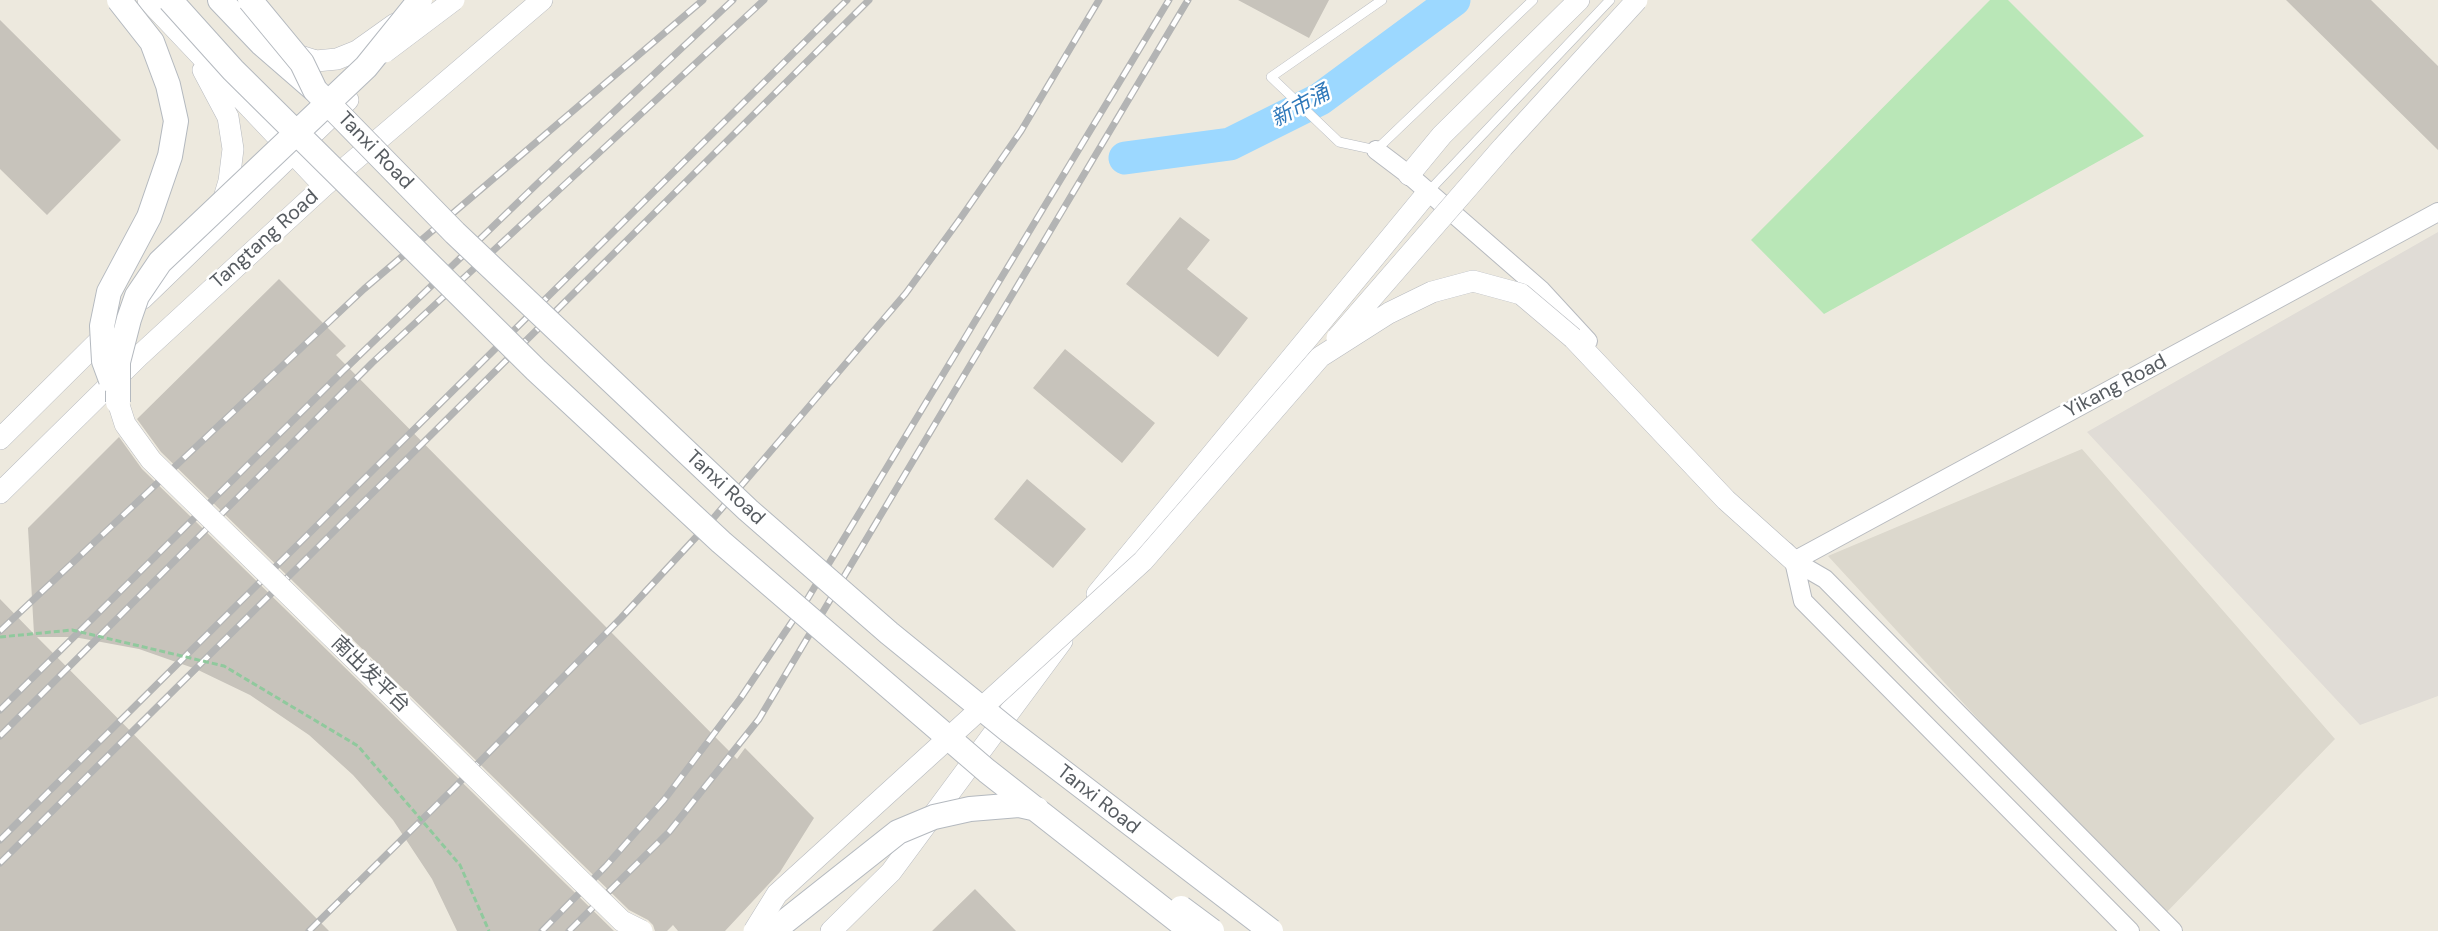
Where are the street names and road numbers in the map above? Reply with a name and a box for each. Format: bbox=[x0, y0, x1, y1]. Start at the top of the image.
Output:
street label: Tanxi Road bbox=[332, 107, 418, 195]
street label: Tangtang Road bbox=[206, 185, 324, 295]
street label: Yikang Road bbox=[2061, 350, 2171, 424]
street label: Tanxi Road bbox=[681, 446, 769, 530]
street label: 南出发平台 bbox=[326, 632, 414, 718]
street label: Tanxi Road bbox=[1052, 760, 1144, 840]

